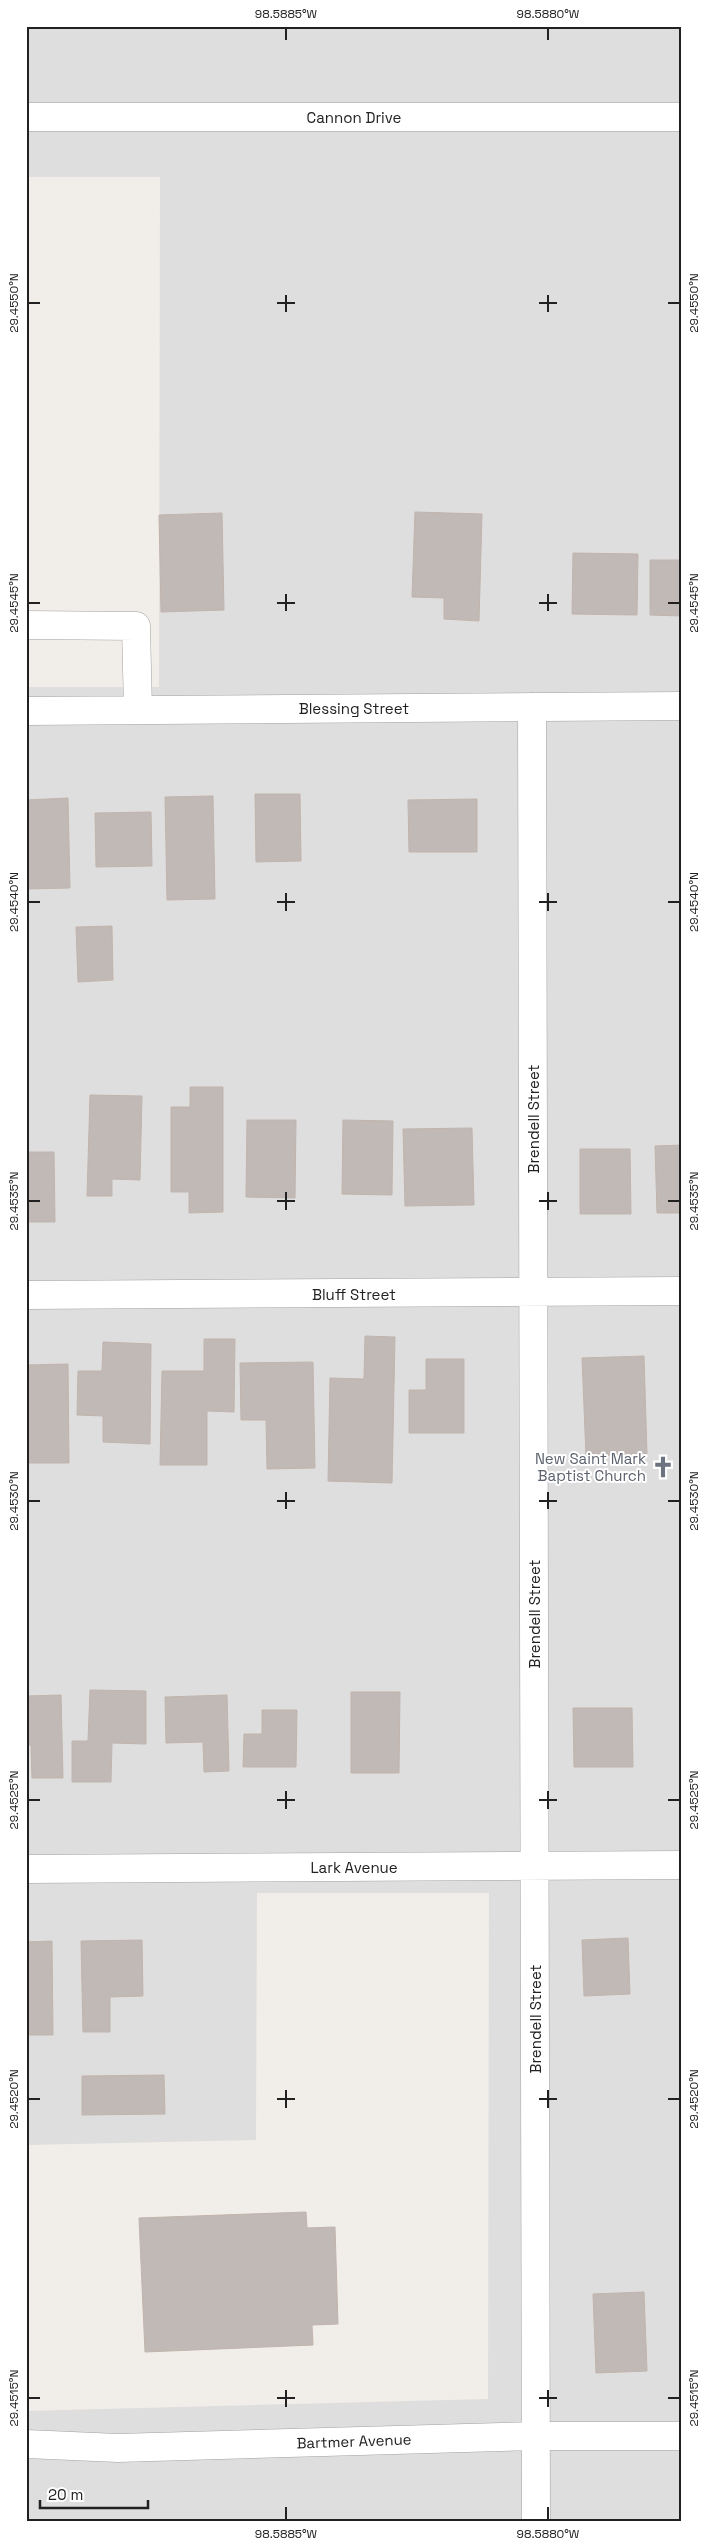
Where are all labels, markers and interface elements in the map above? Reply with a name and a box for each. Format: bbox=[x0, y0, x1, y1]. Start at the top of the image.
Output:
text: 98.5885°W bbox=[255, 6, 318, 22]
text: 98.5880°W bbox=[517, 6, 580, 22]
street label: Cannon Drive bbox=[307, 108, 402, 127]
text: 29.4550°N bbox=[6, 273, 22, 333]
text: 29.4550°N bbox=[686, 273, 702, 333]
text: 29.4545°N bbox=[6, 573, 22, 633]
text: 29.4545°N bbox=[686, 573, 702, 633]
street label: Blessing Street bbox=[299, 699, 409, 718]
text: 29.4540°N bbox=[6, 872, 22, 932]
text: 29.4540°N bbox=[686, 872, 702, 932]
street label: Brendell Street bbox=[524, 1064, 543, 1173]
text: 29.4535°N bbox=[6, 1171, 22, 1231]
text: 29.4535°N bbox=[686, 1171, 702, 1231]
street label: Bluff Street bbox=[312, 1285, 396, 1304]
place label: New Saint Mark Baptist Church bbox=[535, 1449, 646, 1485]
church icon: New Saint Mark Baptist Church bbox=[650, 1454, 676, 1480]
text: 29.4530°N bbox=[6, 1471, 22, 1531]
text: 29.4530°N bbox=[686, 1471, 702, 1531]
street label: Brendell Street bbox=[525, 1559, 544, 1668]
text: 29.4525°N bbox=[6, 1770, 22, 1830]
text: 29.4525°N bbox=[686, 1770, 702, 1830]
street label: Lark Avenue bbox=[310, 1858, 398, 1877]
street label: Brendell Street bbox=[526, 1964, 545, 2073]
text: 29.4520°N bbox=[6, 2069, 22, 2129]
text: 29.4520°N bbox=[686, 2069, 702, 2129]
text: 29.4515°N bbox=[6, 2370, 22, 2426]
text: 29.4515°N bbox=[686, 2370, 702, 2426]
street label: Bartmer Avenue bbox=[296, 2429, 412, 2453]
scale bar bbox=[40, 2477, 148, 2509]
text: 20 m bbox=[48, 2485, 83, 2504]
text: 98.5885°W bbox=[255, 2526, 318, 2542]
text: 98.5880°W bbox=[517, 2526, 580, 2542]

